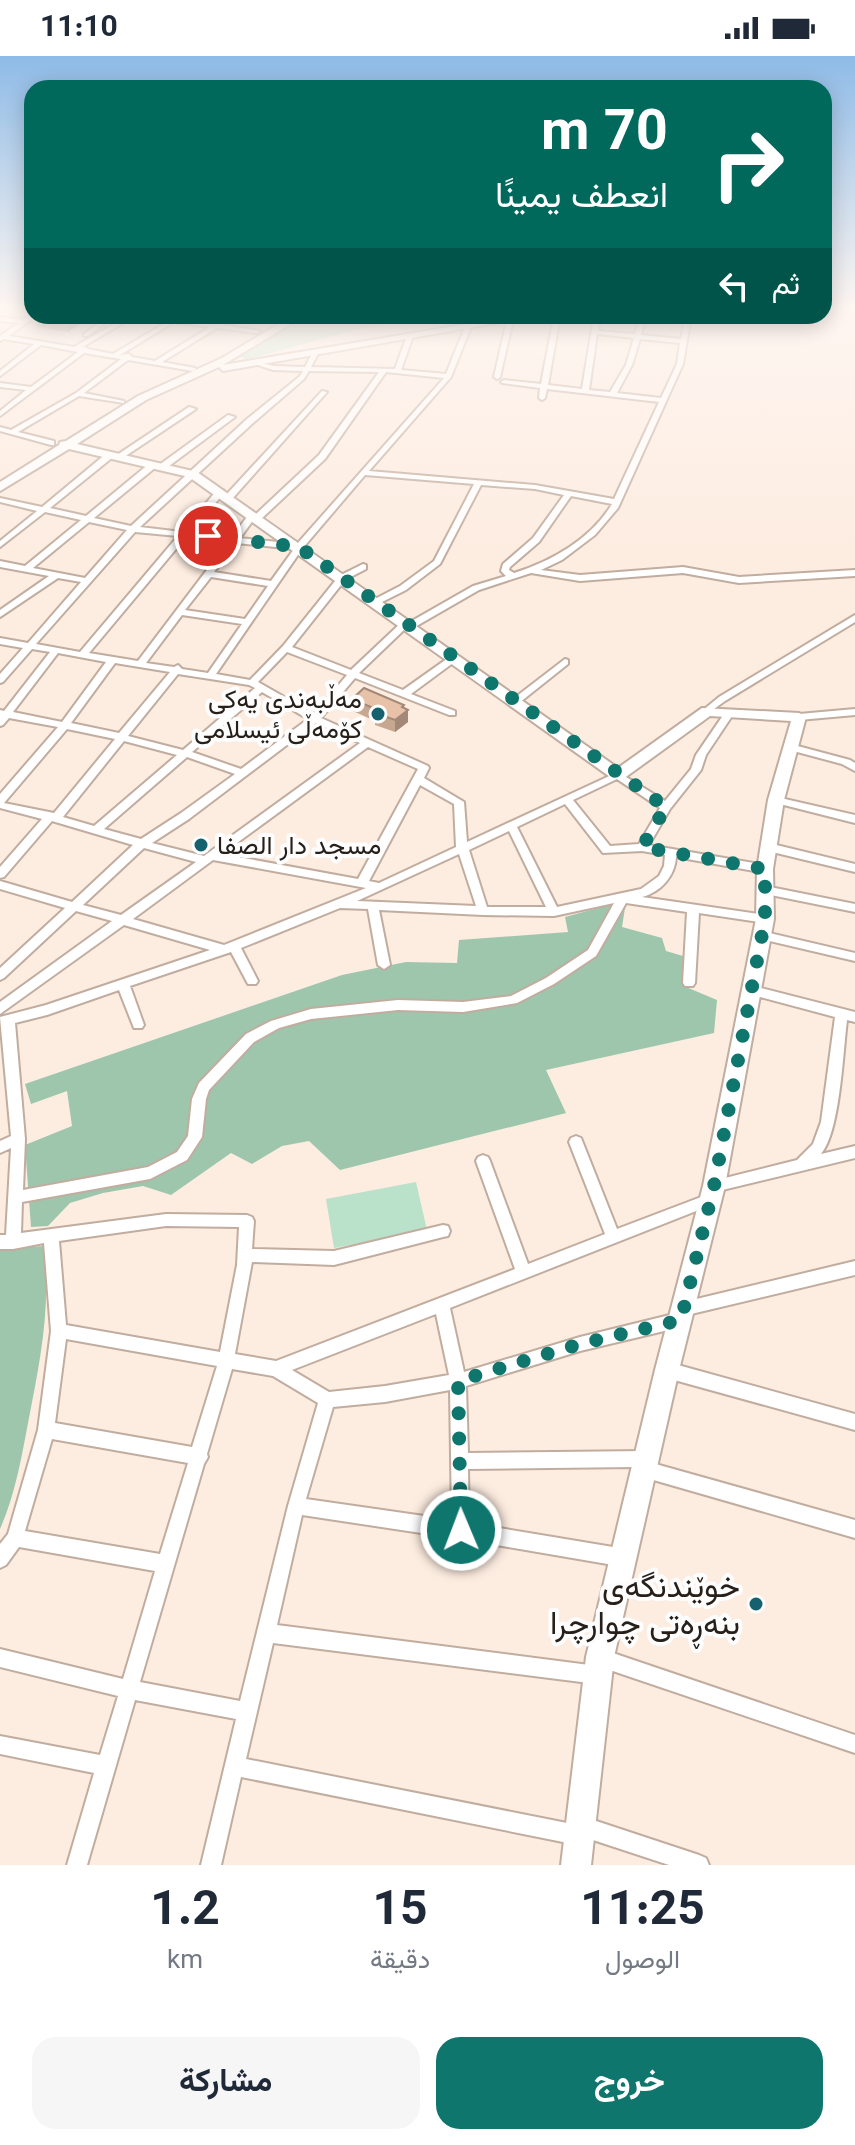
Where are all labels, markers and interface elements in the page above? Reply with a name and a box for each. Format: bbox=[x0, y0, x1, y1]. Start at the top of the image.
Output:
text: 11:10 bbox=[40, 5, 118, 52]
text: 70 m bbox=[541, 92, 668, 179]
icon: right bbox=[696, 112, 800, 216]
text: انعطف يمينًا bbox=[495, 170, 668, 226]
text: ثم bbox=[772, 263, 800, 310]
icon: left bbox=[712, 264, 756, 308]
pin bbox=[174, 502, 242, 570]
icon: arrive bbox=[186, 514, 230, 558]
place label: مەڵبەندی یەکی کۆمەڵی ئیسلامی bbox=[194, 681, 362, 752]
marker: مەڵبەندی یەکی کۆمەڵی ئیسلامی bbox=[369, 705, 387, 723]
place label: مسجد دار الصفا bbox=[217, 827, 381, 868]
marker: مسجد دار الصفا bbox=[192, 836, 210, 854]
position arrow bbox=[419, 1488, 503, 1572]
place label: خوێندنگەی بنەڕەتی چوارچرا bbox=[550, 1564, 740, 1651]
marker: خوێندنگەی بنەڕەتی چوارچرا bbox=[747, 1595, 765, 1613]
text: 1.2 bbox=[150, 1875, 220, 1950]
text: 15 bbox=[372, 1875, 428, 1950]
text: 11:25 bbox=[580, 1875, 705, 1950]
text: km bbox=[167, 1941, 203, 1982]
text: دقيقة bbox=[370, 1941, 430, 1982]
text: الوصول bbox=[605, 1941, 680, 1982]
button: مشاركة bbox=[32, 2037, 420, 2129]
button: خروج bbox=[436, 2037, 823, 2129]

